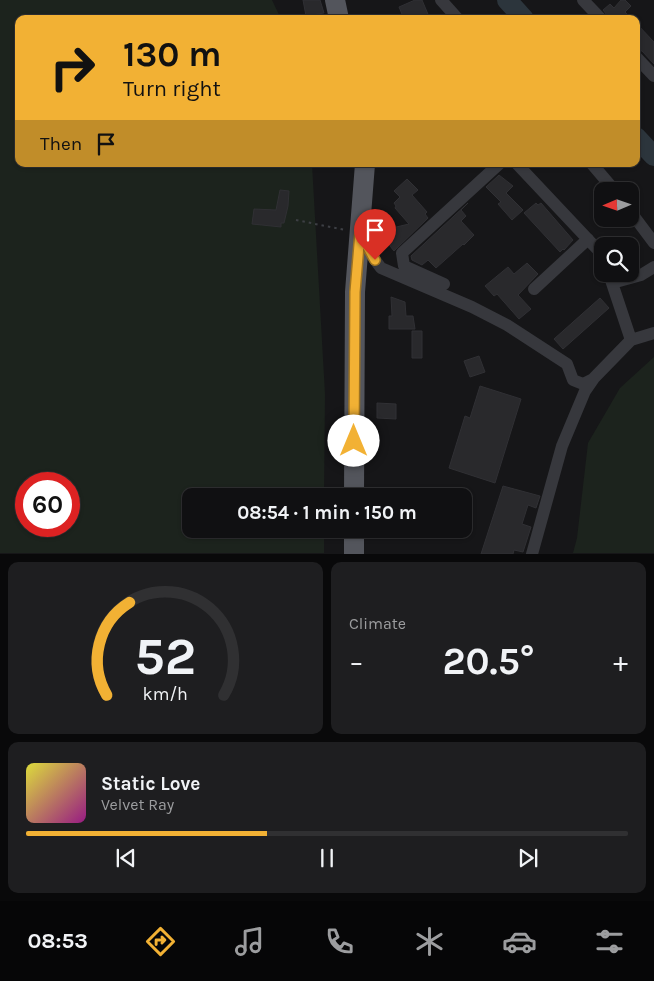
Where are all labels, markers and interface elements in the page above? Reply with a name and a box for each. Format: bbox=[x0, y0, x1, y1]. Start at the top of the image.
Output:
text: 130 m bbox=[123, 34, 221, 75]
icon: right bbox=[40, 35, 105, 100]
text: Turn right bbox=[123, 76, 221, 102]
icon: arrive bbox=[92, 130, 120, 158]
text: Then bbox=[40, 133, 82, 155]
north arrow bbox=[594, 182, 639, 228]
map controls bbox=[594, 182, 639, 282]
pin bbox=[354, 209, 396, 260]
icon: arrive bbox=[361, 216, 389, 244]
button: search bbox=[594, 237, 639, 282]
position arrow bbox=[327, 414, 379, 466]
speed limit sign: 60 bbox=[15, 472, 80, 537]
text: 08:54 · 1 min · 150 m bbox=[237, 502, 417, 524]
text: Climate bbox=[349, 614, 406, 633]
text: 52 bbox=[135, 626, 196, 687]
text: 20.5° bbox=[442, 639, 535, 684]
text: − bbox=[349, 645, 364, 678]
text: + bbox=[613, 645, 628, 678]
text: km/h bbox=[143, 684, 188, 705]
text: Static Love bbox=[101, 773, 200, 795]
text: Velvet Ray bbox=[101, 795, 174, 814]
icon: previous bbox=[112, 844, 140, 872]
icon: pause bbox=[313, 844, 341, 872]
icon: next bbox=[514, 844, 542, 872]
icon: directions bbox=[143, 924, 178, 959]
icon: music bbox=[232, 924, 267, 959]
icon: phone bbox=[322, 924, 357, 959]
icon: climate bbox=[412, 924, 447, 959]
icon: car bbox=[502, 924, 537, 959]
icon: filters bbox=[592, 924, 627, 959]
text: 08:53 bbox=[27, 928, 88, 954]

